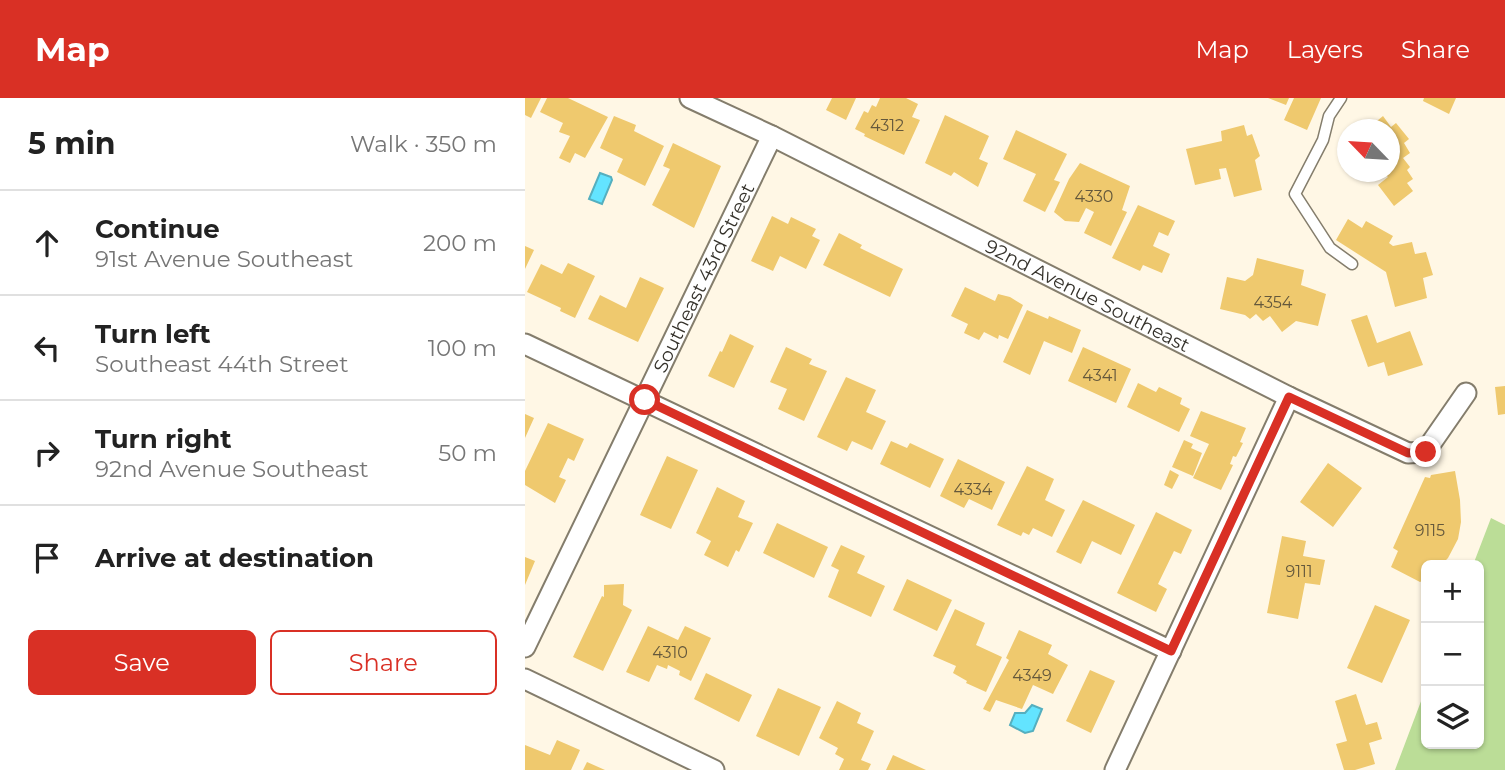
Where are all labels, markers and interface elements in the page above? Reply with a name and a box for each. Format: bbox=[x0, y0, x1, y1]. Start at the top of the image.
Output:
text: Map bbox=[35, 29, 110, 69]
text: Map bbox=[1195, 35, 1249, 64]
text: Layers bbox=[1287, 35, 1363, 64]
text: Share bbox=[1401, 35, 1470, 64]
house number: 4312 bbox=[870, 116, 904, 135]
north arrow bbox=[1337, 119, 1400, 182]
text: 5 min bbox=[28, 125, 116, 162]
text: Walk · 350 m bbox=[350, 130, 497, 158]
street label: Southeast 43rd Street bbox=[648, 179, 759, 376]
house number: 4330 bbox=[1075, 187, 1113, 206]
text: Continue bbox=[95, 213, 220, 245]
icon: ahead bbox=[28, 224, 66, 262]
text: 200 m bbox=[423, 229, 497, 257]
street label: 92nd Avenue Southeast bbox=[982, 234, 1194, 357]
text: 91st Avenue Southeast bbox=[95, 245, 353, 273]
house number: 4354 bbox=[1254, 293, 1293, 312]
text: Turn left bbox=[95, 318, 211, 350]
icon: left bbox=[28, 329, 66, 367]
text: 100 m bbox=[428, 334, 497, 362]
text: Southeast 44th Street bbox=[95, 350, 348, 378]
house number: 4341 bbox=[1082, 366, 1118, 385]
route start bbox=[629, 384, 660, 415]
text: Turn right bbox=[95, 423, 231, 455]
icon: right bbox=[28, 434, 66, 472]
route end bbox=[1410, 436, 1441, 467]
text: 50 m bbox=[438, 439, 497, 467]
text: 92nd Avenue Southeast bbox=[95, 455, 369, 483]
house number: 4334 bbox=[954, 480, 993, 499]
house number: 9115 bbox=[1415, 521, 1445, 540]
icon: arrive bbox=[28, 539, 66, 577]
text: Arrive at destination bbox=[95, 542, 374, 574]
map controls bbox=[1421, 560, 1484, 749]
button: + bbox=[1421, 560, 1484, 623]
house number: 9111 bbox=[1285, 562, 1313, 581]
button: − bbox=[1421, 623, 1484, 686]
button: Save bbox=[28, 630, 256, 695]
button: Share bbox=[270, 630, 497, 695]
house number: 4310 bbox=[652, 643, 688, 662]
house number: 4349 bbox=[1012, 666, 1052, 685]
button: layers bbox=[1421, 686, 1484, 749]

